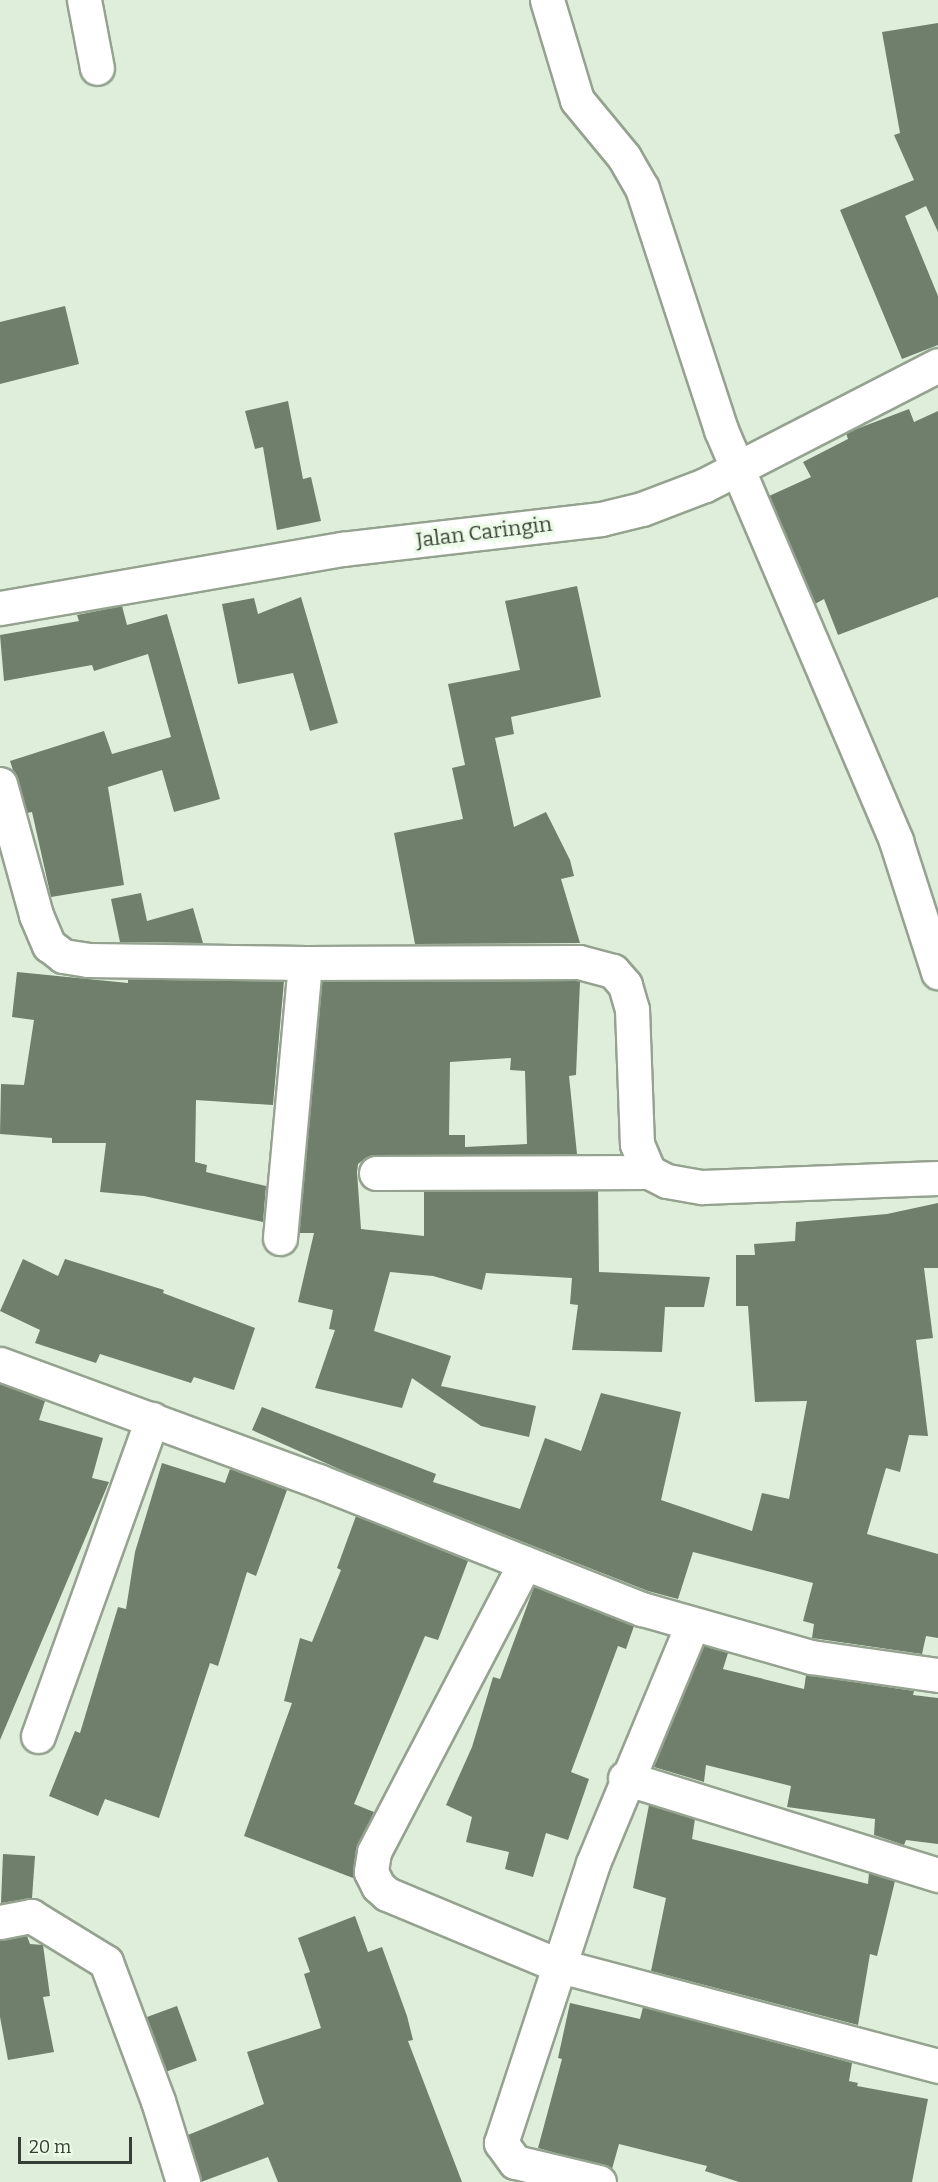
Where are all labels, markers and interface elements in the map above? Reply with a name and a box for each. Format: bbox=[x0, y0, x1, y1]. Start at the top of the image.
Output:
street label: Jalan Caringin bbox=[415, 511, 553, 553]
scale bar bbox=[21, 2125, 135, 2163]
text: 20 m bbox=[29, 2136, 71, 2158]

